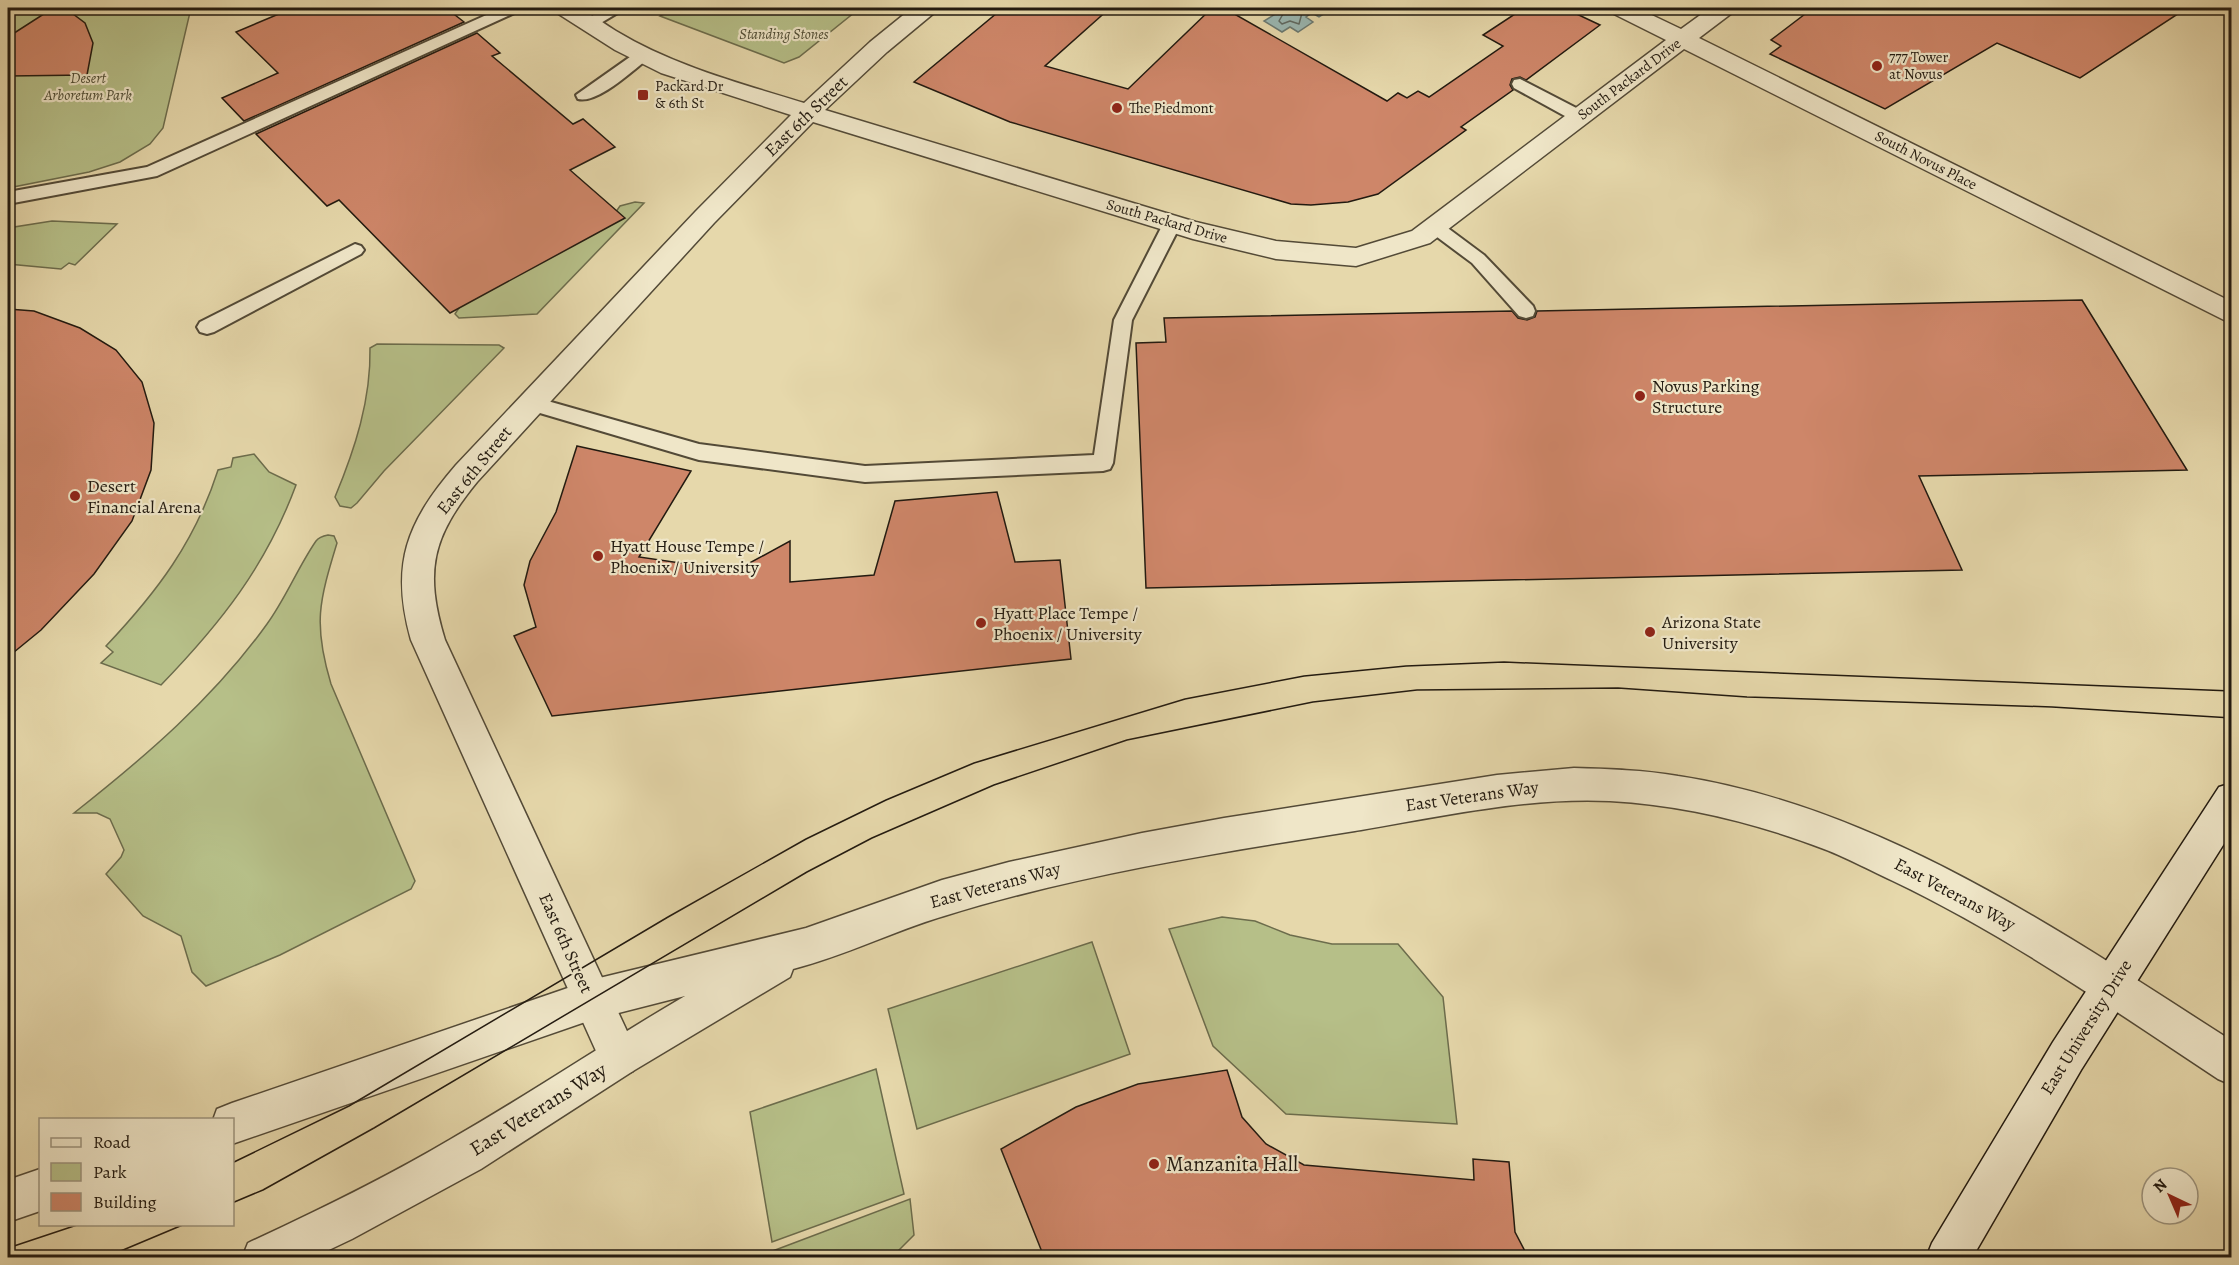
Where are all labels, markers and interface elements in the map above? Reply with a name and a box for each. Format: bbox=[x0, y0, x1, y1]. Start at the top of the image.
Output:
park label: Standing Stones bbox=[739, 24, 829, 44]
street label: South Packard Drive bbox=[1573, 33, 1685, 125]
place label: 777 Tower at Novus bbox=[1889, 47, 1948, 84]
marker: 777 Tower at Novus bbox=[1870, 59, 1884, 73]
park label: Desert Arboretum Park bbox=[43, 68, 132, 105]
street label: East 6th Street bbox=[759, 70, 853, 162]
place label: Packard Dr & 6th St bbox=[655, 76, 724, 113]
marker: Packard Dr & 6th St bbox=[636, 88, 650, 102]
place label: The Piedmont bbox=[1129, 98, 1214, 118]
marker: The Piedmont bbox=[1110, 101, 1124, 115]
street label: South Novus Place bbox=[1871, 126, 1981, 195]
street label: South Packard Drive bbox=[1104, 194, 1230, 248]
place label: Novus Parking Structure bbox=[1652, 374, 1760, 419]
marker: Novus Parking Structure bbox=[1633, 389, 1647, 403]
street label: East 6th Street bbox=[431, 421, 517, 519]
place label: Desert Financial Arena bbox=[87, 474, 202, 519]
marker: Desert Financial Arena bbox=[68, 489, 82, 503]
place label: Hyatt House Tempe / Phoenix / University bbox=[610, 534, 764, 579]
marker: Hyatt House Tempe / Phoenix / University bbox=[591, 549, 605, 563]
place label: Hyatt Place Tempe / Phoenix / University bbox=[993, 601, 1143, 646]
place label: Arizona State University bbox=[1661, 610, 1761, 655]
marker: Hyatt Place Tempe / Phoenix / University bbox=[974, 616, 988, 630]
marker: Arizona State University bbox=[1643, 625, 1657, 639]
street label: East Veterans Way bbox=[1404, 775, 1541, 817]
street label: East Veterans Way bbox=[1890, 852, 2021, 937]
street label: East Veterans Way bbox=[927, 856, 1064, 914]
street label: East 6th Street bbox=[533, 889, 599, 997]
street label: East University Drive bbox=[2035, 955, 2137, 1099]
street label: East Veterans Way bbox=[464, 1055, 612, 1162]
legend bbox=[39, 1118, 234, 1226]
text: Road bbox=[93, 1130, 131, 1154]
place label: Manzanita Hall bbox=[1166, 1150, 1298, 1178]
marker: Manzanita Hall bbox=[1147, 1157, 1161, 1171]
text: Park bbox=[93, 1160, 127, 1184]
north arrow bbox=[2140, 1166, 2200, 1226]
text: N bbox=[2148, 1174, 2172, 1198]
text: Building bbox=[93, 1190, 157, 1214]

